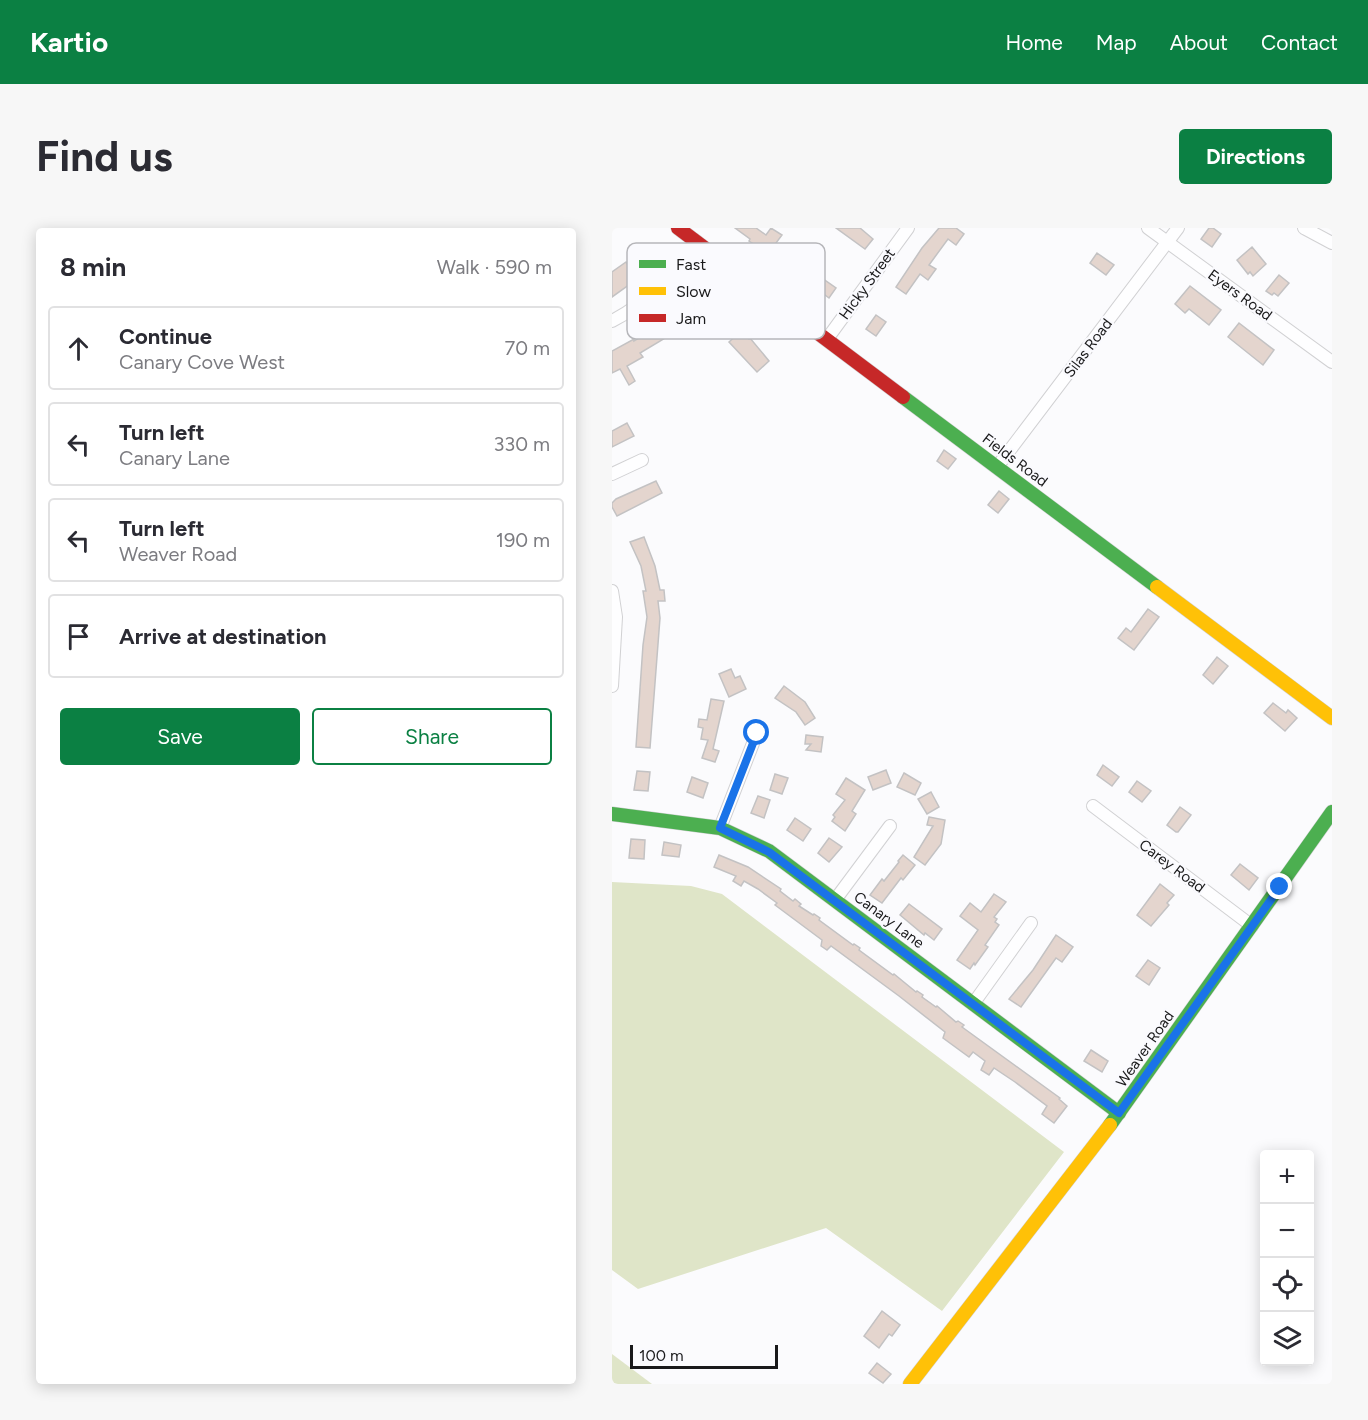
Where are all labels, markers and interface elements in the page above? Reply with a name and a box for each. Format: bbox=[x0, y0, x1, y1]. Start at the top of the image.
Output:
text: Kartio bbox=[30, 25, 108, 59]
text: Home bbox=[1006, 30, 1063, 55]
text: Map bbox=[1096, 30, 1137, 55]
text: About bbox=[1170, 30, 1228, 55]
text: Contact bbox=[1261, 30, 1338, 55]
button: Directions bbox=[1179, 129, 1332, 184]
text: Find us bbox=[36, 131, 173, 182]
legend bbox=[627, 243, 825, 339]
street label: Hicky Street bbox=[835, 245, 899, 323]
text: 8 min bbox=[60, 251, 126, 283]
text: Walk · 590 m bbox=[437, 255, 552, 279]
text: Fast bbox=[676, 255, 706, 274]
street label: Eyers Road bbox=[1204, 266, 1276, 324]
text: Slow bbox=[676, 282, 711, 301]
text: Jam bbox=[676, 309, 706, 328]
street label: Silas Road bbox=[1060, 315, 1116, 381]
text: Continue bbox=[119, 323, 212, 350]
icon: ahead bbox=[62, 332, 95, 365]
text: 70 m bbox=[504, 336, 550, 360]
text: Canary Cove West bbox=[119, 350, 285, 374]
text: Turn left bbox=[119, 419, 205, 446]
icon: left bbox=[62, 428, 95, 461]
street label: Fields Road bbox=[979, 430, 1051, 490]
text: 330 m bbox=[493, 432, 550, 456]
text: Canary Lane bbox=[119, 446, 230, 470]
text: Turn left bbox=[119, 515, 205, 542]
icon: left bbox=[62, 524, 95, 557]
text: 190 m bbox=[496, 528, 550, 552]
text: Weaver Road bbox=[119, 542, 237, 566]
icon: arrive bbox=[62, 620, 95, 653]
text: Arrive at destination bbox=[119, 623, 327, 650]
button: Save bbox=[60, 708, 300, 765]
button: Share bbox=[312, 708, 552, 765]
route start bbox=[743, 719, 769, 745]
street label: Carey Road bbox=[1136, 835, 1208, 897]
route end bbox=[1266, 873, 1292, 899]
street label: Canary Lane bbox=[850, 888, 928, 952]
street label: Weaver Road bbox=[1112, 1008, 1178, 1090]
map controls bbox=[1260, 1150, 1314, 1366]
button: + bbox=[1260, 1150, 1314, 1204]
button: − bbox=[1260, 1204, 1314, 1258]
button: locate bbox=[1260, 1258, 1314, 1312]
button: layers bbox=[1260, 1312, 1314, 1366]
scale bar bbox=[630, 1342, 778, 1370]
text: 100 m bbox=[639, 1346, 684, 1365]

